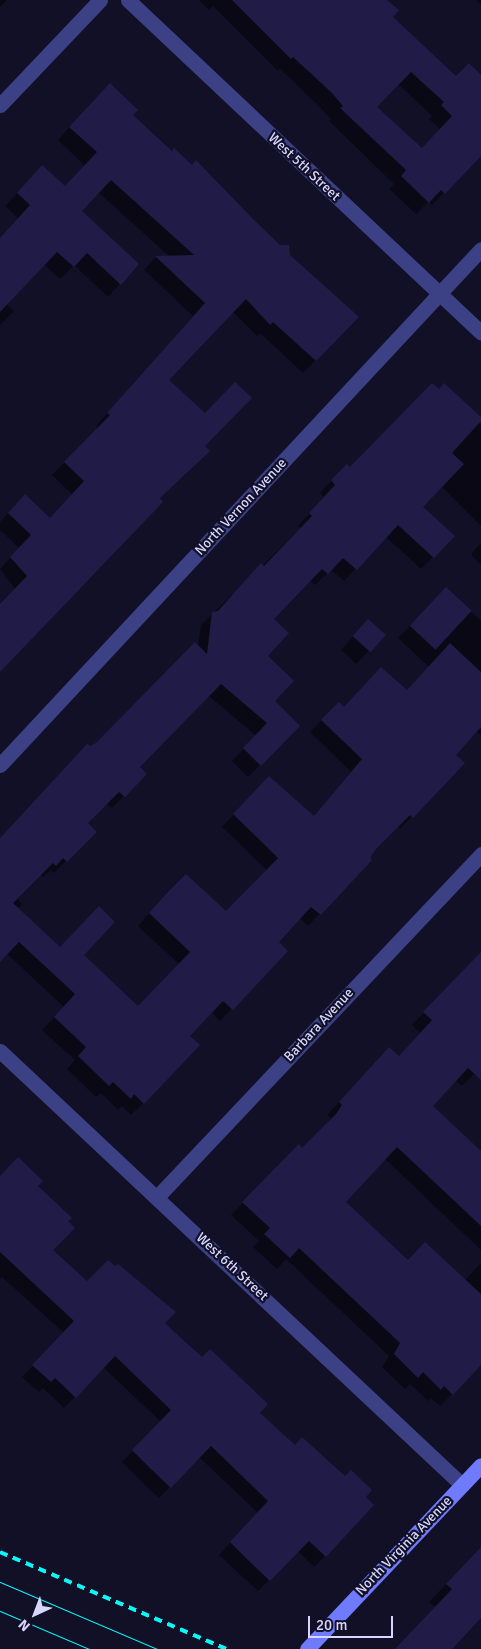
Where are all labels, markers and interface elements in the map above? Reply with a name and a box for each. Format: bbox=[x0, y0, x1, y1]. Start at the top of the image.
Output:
street label: West 5th Street bbox=[265, 129, 343, 205]
street label: North Vernon Avenue bbox=[192, 455, 290, 559]
street label: Barbara Avenue bbox=[281, 985, 357, 1065]
street label: West 6th Street bbox=[193, 1229, 271, 1305]
street label: North Virginia Avenue bbox=[352, 1493, 456, 1599]
north arrow bbox=[10, 1589, 60, 1639]
scale bar bbox=[311, 1606, 396, 1638]
text: N bbox=[15, 1616, 34, 1635]
text: 20 m bbox=[316, 1616, 347, 1634]

